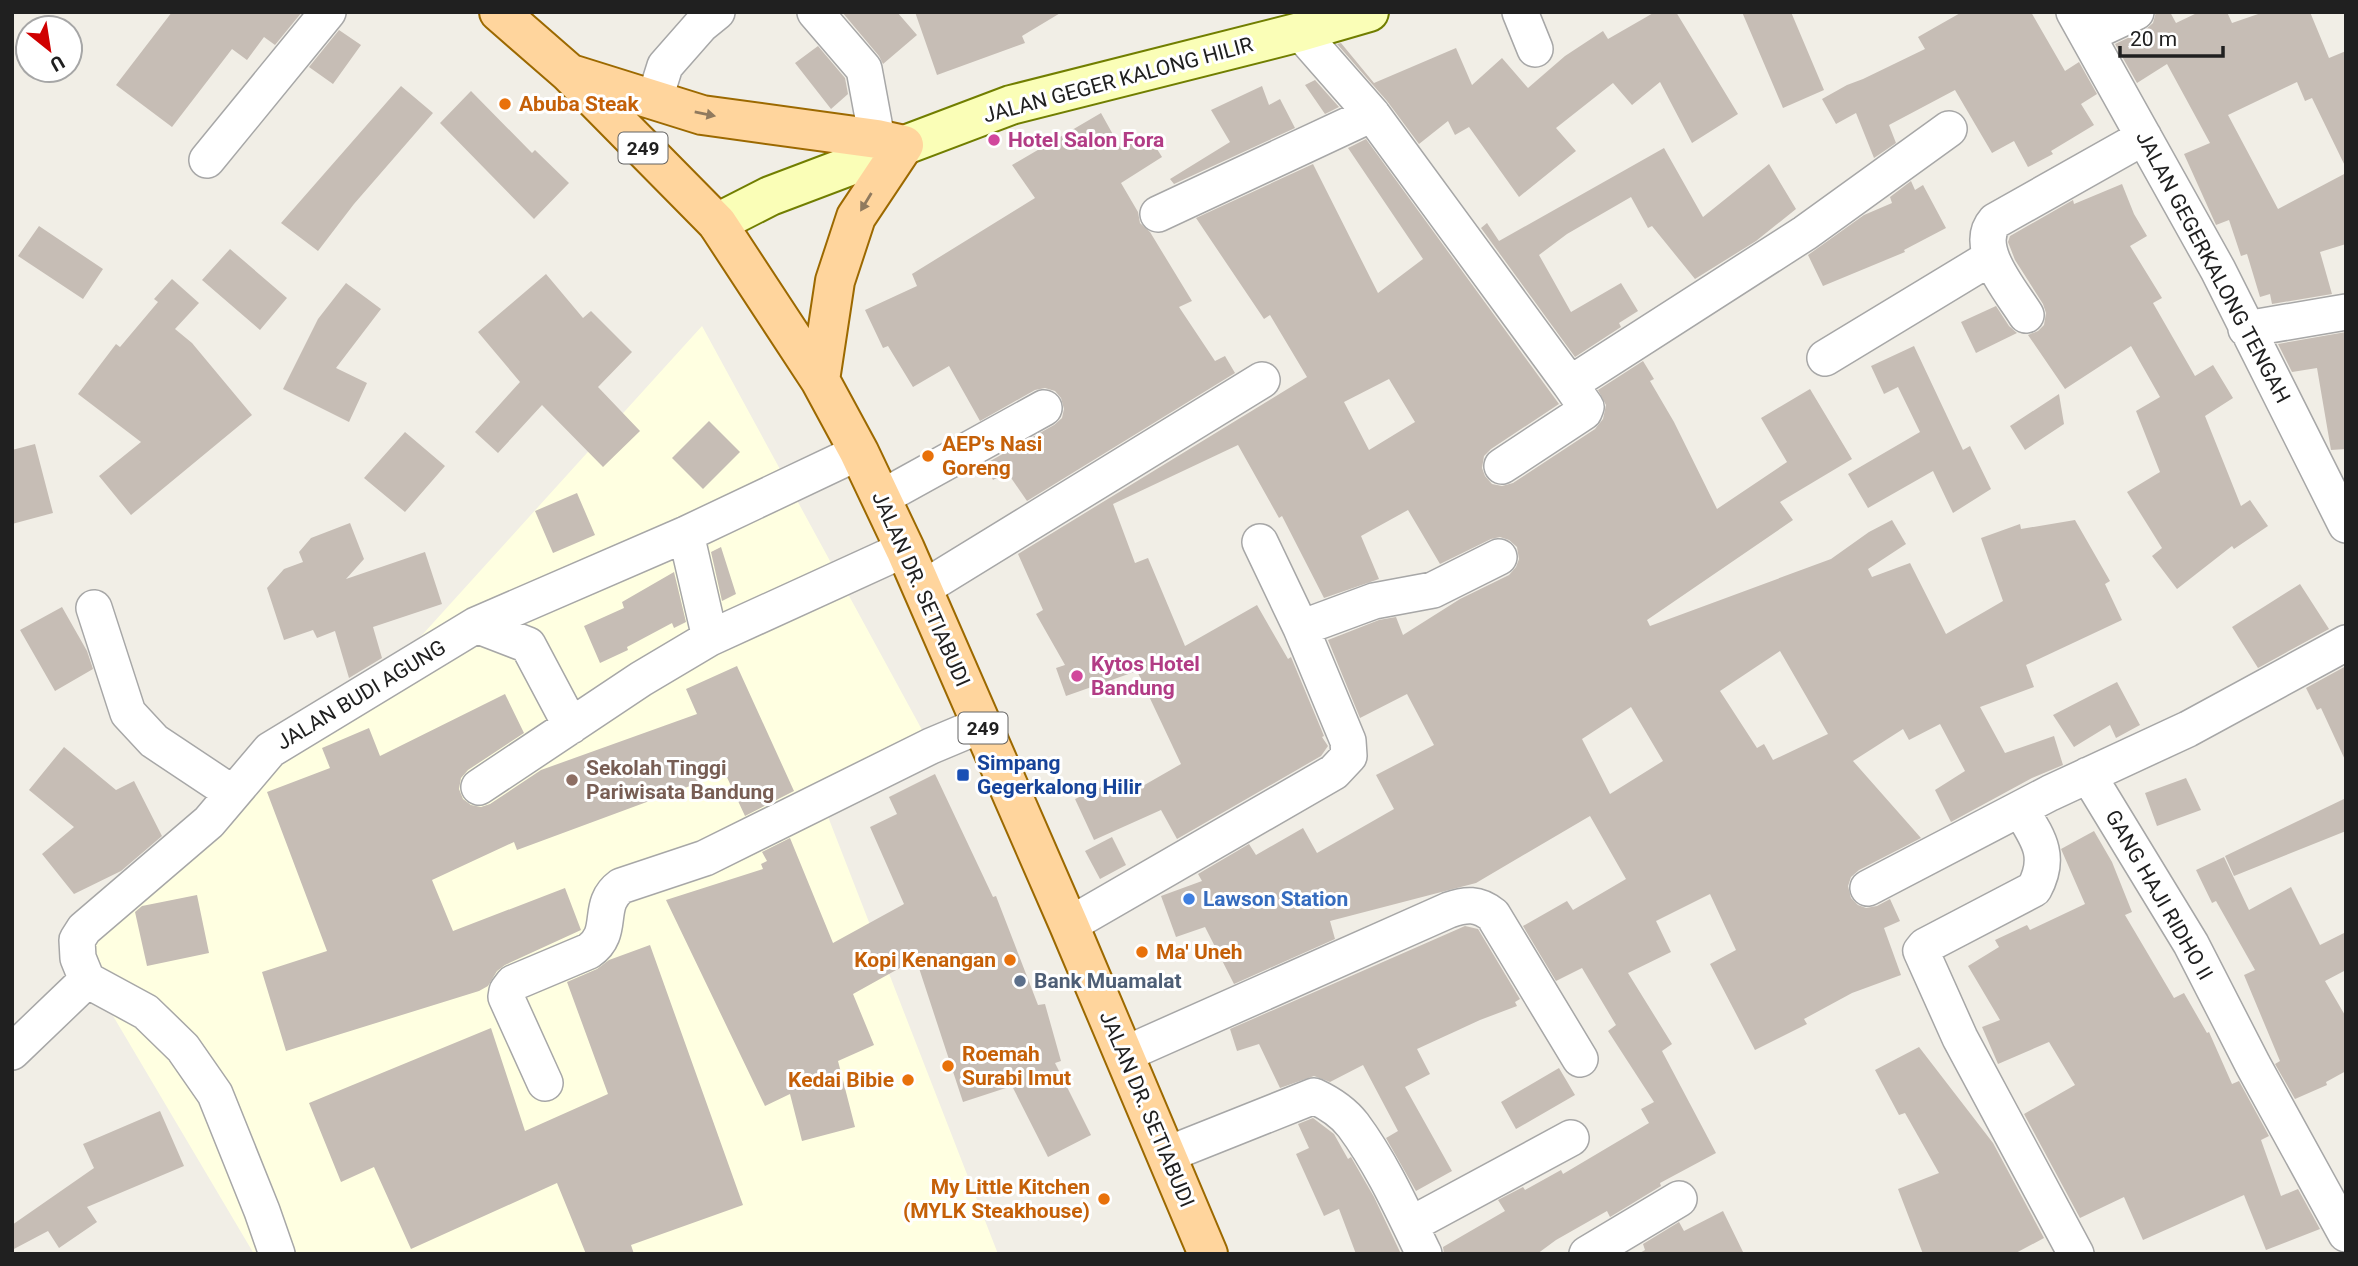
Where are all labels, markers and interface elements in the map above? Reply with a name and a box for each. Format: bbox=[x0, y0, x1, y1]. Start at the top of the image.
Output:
north arrow bbox=[14, 14, 84, 84]
scale bar bbox=[2120, 14, 2223, 58]
text: 20 m bbox=[2130, 27, 2177, 51]
street label: JALAN GEGER KALONG HILIR bbox=[981, 32, 1256, 128]
text: U bbox=[46, 50, 68, 76]
place label: Abuba Steak bbox=[519, 92, 640, 116]
marker: Abuba Steak bbox=[497, 96, 513, 112]
one-way arrow bbox=[694, 109, 716, 120]
street label: JALAN GEGERKALONG TENGAH bbox=[2131, 127, 2295, 407]
place label: Hotel Salon Fora bbox=[1008, 128, 1164, 152]
road number: 249 bbox=[618, 132, 668, 164]
marker: Hotel Salon Fora bbox=[986, 132, 1002, 148]
one-way arrow bbox=[859, 192, 872, 211]
place label: AEP's Nasi Goreng bbox=[942, 432, 1042, 480]
marker: AEP's Nasi Goreng bbox=[920, 448, 936, 464]
street label: JALAN DR. SETIABUDI bbox=[867, 488, 975, 690]
street label: JALAN BUDI AGUNG bbox=[272, 635, 450, 755]
place label: Kytos Hotel Bandung bbox=[1091, 652, 1200, 700]
marker: Kytos Hotel Bandung bbox=[1069, 668, 1085, 684]
road number: 249 bbox=[958, 712, 1007, 744]
place label: Simpang Gegerkalong Hilir bbox=[977, 751, 1142, 799]
place label: Sekolah Tinggi Pariwisata Bandung bbox=[586, 756, 774, 804]
marker: Simpang Gegerkalong Hilir bbox=[955, 767, 971, 783]
marker: Sekolah Tinggi Pariwisata Bandung bbox=[564, 772, 580, 788]
street label: GANG HAJI RIDHO II bbox=[2101, 806, 2217, 984]
place label: Lawson Station bbox=[1203, 887, 1348, 911]
marker: Lawson Station bbox=[1181, 891, 1197, 907]
place label: Ma' Uneh bbox=[1156, 940, 1243, 964]
marker: Ma' Uneh bbox=[1134, 944, 1150, 960]
place label: Kopi Kenangan bbox=[854, 948, 996, 972]
marker: Kopi Kenangan bbox=[1002, 952, 1018, 968]
place label: Bank Muamalat bbox=[1034, 969, 1182, 993]
marker: Bank Muamalat bbox=[1012, 973, 1028, 989]
street label: JALAN DR. SETIABUDI bbox=[1095, 1007, 1199, 1211]
place label: Roemah Surabi Imut bbox=[962, 1042, 1071, 1090]
marker: Roemah Surabi Imut bbox=[940, 1058, 956, 1074]
place label: Kedai Bibie bbox=[788, 1068, 894, 1092]
marker: Kedai Bibie bbox=[900, 1072, 916, 1088]
place label: My Little Kitchen (MYLK Steakhouse) bbox=[903, 1175, 1090, 1223]
marker: My Little Kitchen (MYLK Steakhouse) bbox=[1096, 1191, 1112, 1207]

